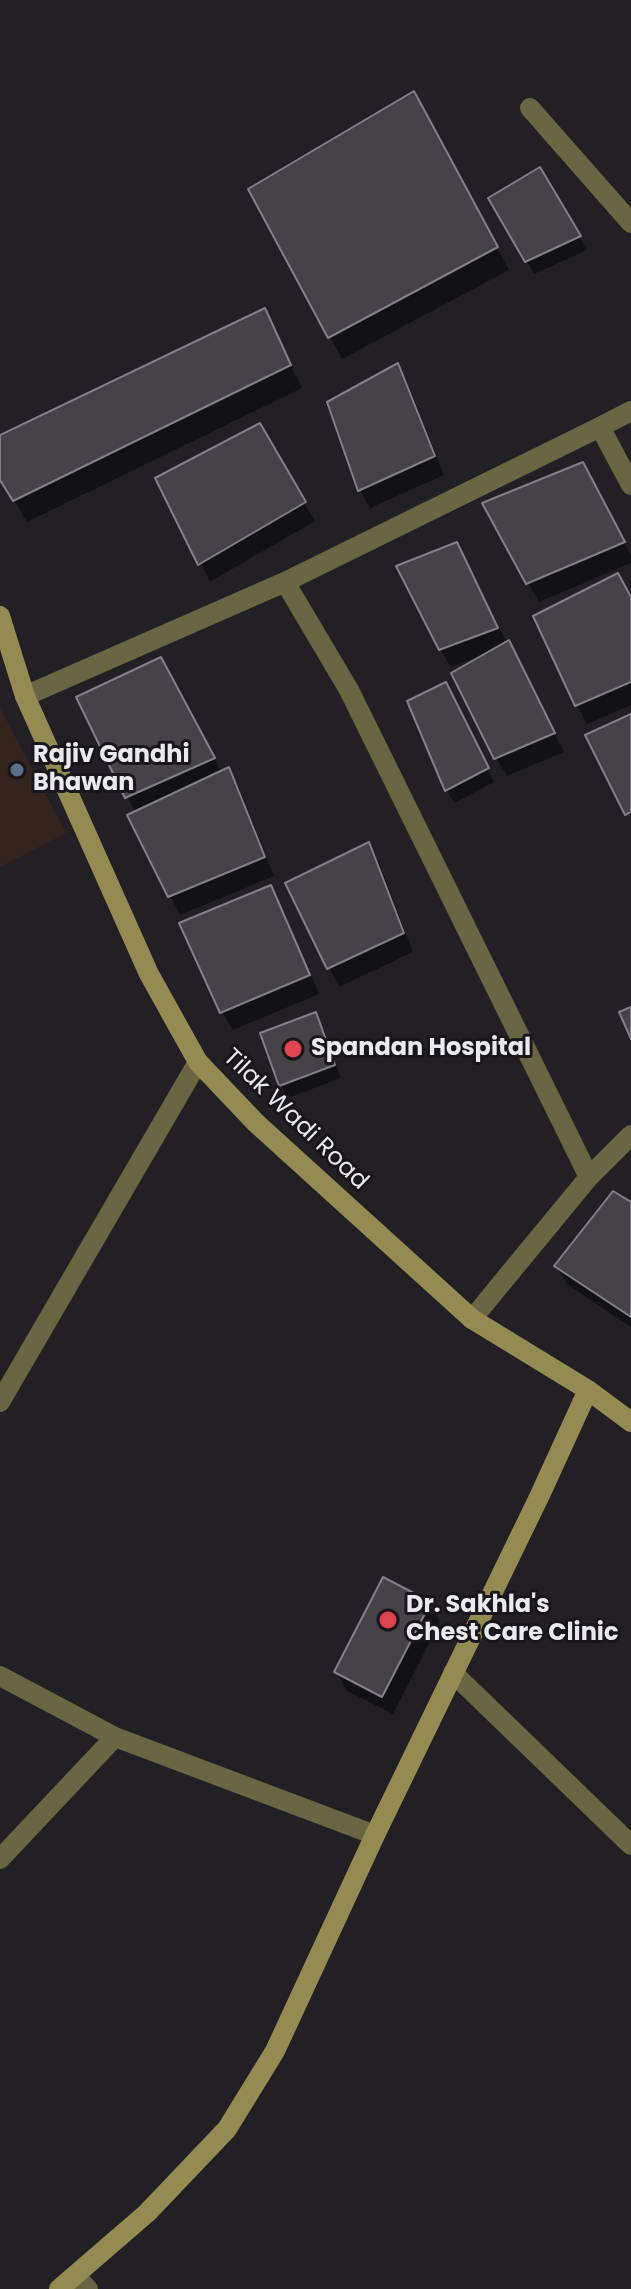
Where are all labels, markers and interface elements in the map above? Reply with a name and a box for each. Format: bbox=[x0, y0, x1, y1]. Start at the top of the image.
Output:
place label: Rajiv Gandhi Bhawan bbox=[33, 742, 190, 798]
marker: Rajiv Gandhi Bhawan bbox=[8, 761, 26, 779]
place label: Spandan Hospital bbox=[311, 1035, 531, 1063]
marker: Spandan Hospital bbox=[282, 1038, 304, 1060]
street label: Tilak Wadi Road bbox=[217, 1044, 373, 1196]
place label: Dr. Sakhla's Chest Care Clinic bbox=[406, 1592, 618, 1648]
marker: Dr. Sakhla's Chest Care Clinic bbox=[377, 1609, 399, 1631]

